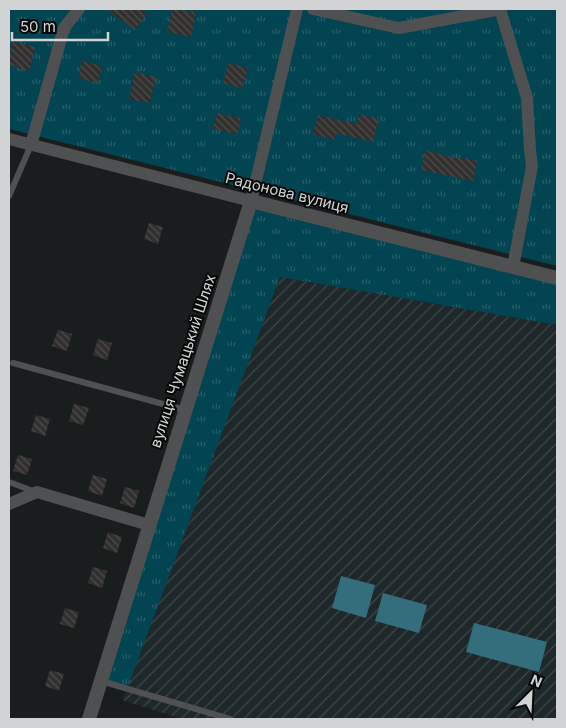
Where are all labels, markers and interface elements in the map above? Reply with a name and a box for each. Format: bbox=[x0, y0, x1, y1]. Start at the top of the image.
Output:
scale bar bbox=[12, 10, 109, 42]
text: 50 m bbox=[20, 17, 56, 36]
street label: Радонова вулиця bbox=[224, 168, 351, 217]
street label: вулиця Чумацький Шлях bbox=[146, 272, 220, 450]
north arrow bbox=[506, 668, 556, 718]
text: N bbox=[528, 671, 545, 691]

